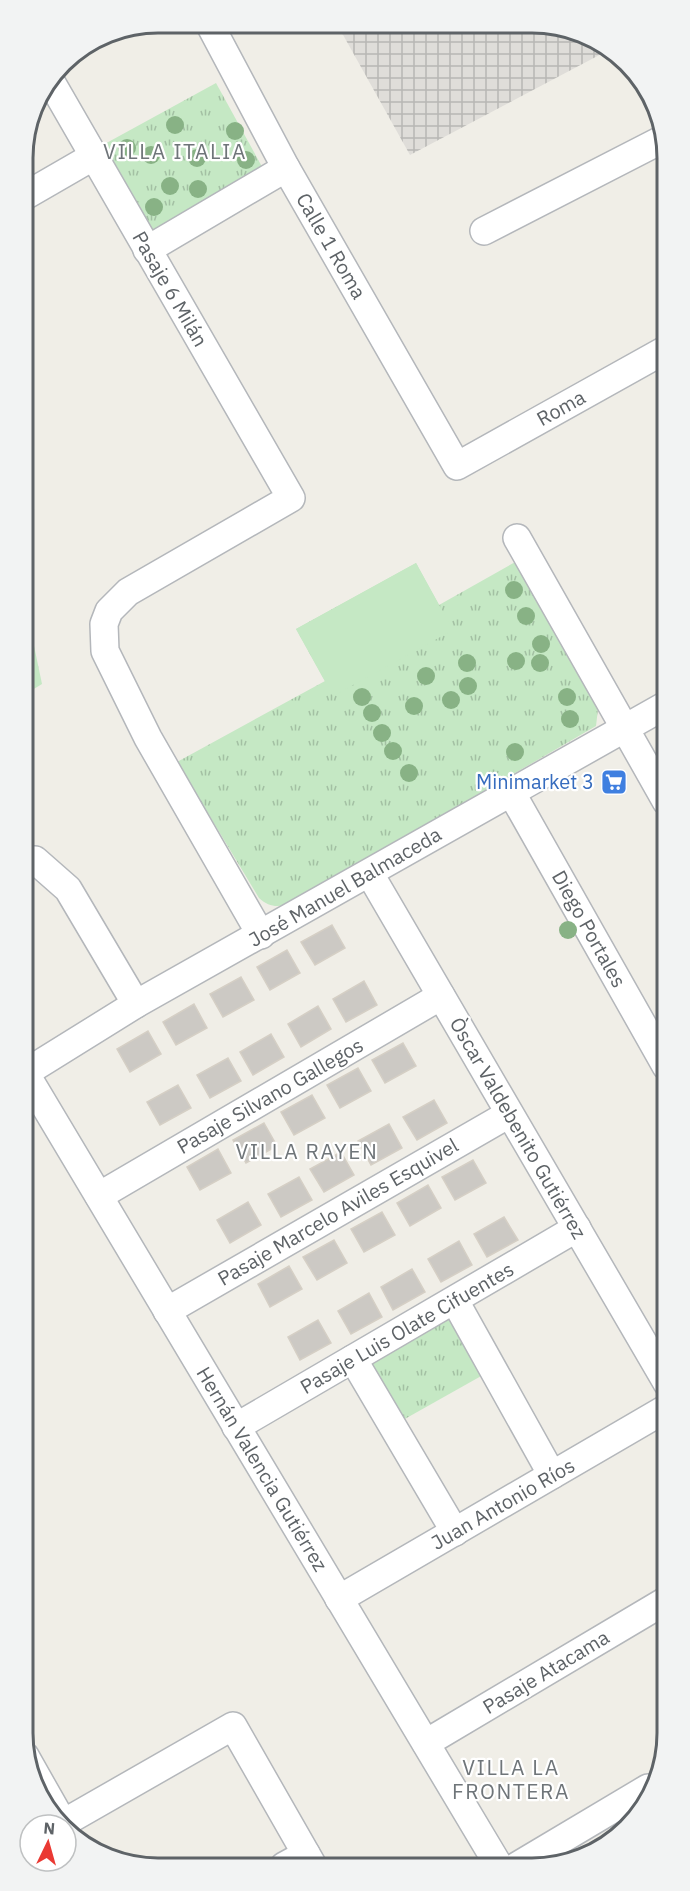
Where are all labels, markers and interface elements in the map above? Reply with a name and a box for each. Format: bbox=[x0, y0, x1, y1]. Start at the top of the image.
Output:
district label: VILLA ITALIA bbox=[103, 137, 247, 165]
street label: Calle 1 Roma bbox=[290, 188, 373, 304]
street label: Pasaje 6 Milán bbox=[126, 226, 214, 351]
street label: Roma bbox=[532, 383, 590, 432]
supermarket icon: Minimarket 3 bbox=[599, 767, 629, 797]
place label: Minimarket 3 bbox=[476, 768, 594, 795]
street label: José Manuel Balmaceda bbox=[244, 820, 446, 953]
street label: Diego Portales bbox=[546, 865, 633, 992]
street label: Òscar Valdebenito Gutiérrez bbox=[444, 1012, 593, 1244]
street label: Pasaje Silvano Gallegos bbox=[172, 1031, 368, 1160]
street label: Pasaje Marcelo Aviles Esquivel bbox=[212, 1131, 463, 1292]
district label: VILLA RAYEN bbox=[236, 1137, 378, 1165]
street label: Pasaje Luis Olate Cifuentes bbox=[295, 1255, 519, 1400]
street label: Hernán Valencia Gutiérrez bbox=[191, 1361, 334, 1576]
street label: Juan Antonio Ríos bbox=[426, 1451, 580, 1556]
street label: Pasaje Atacama bbox=[477, 1623, 614, 1720]
district label: VILLA LA FRONTERA bbox=[452, 1753, 570, 1805]
north arrow bbox=[18, 1813, 78, 1873]
text: N bbox=[43, 1818, 56, 1839]

